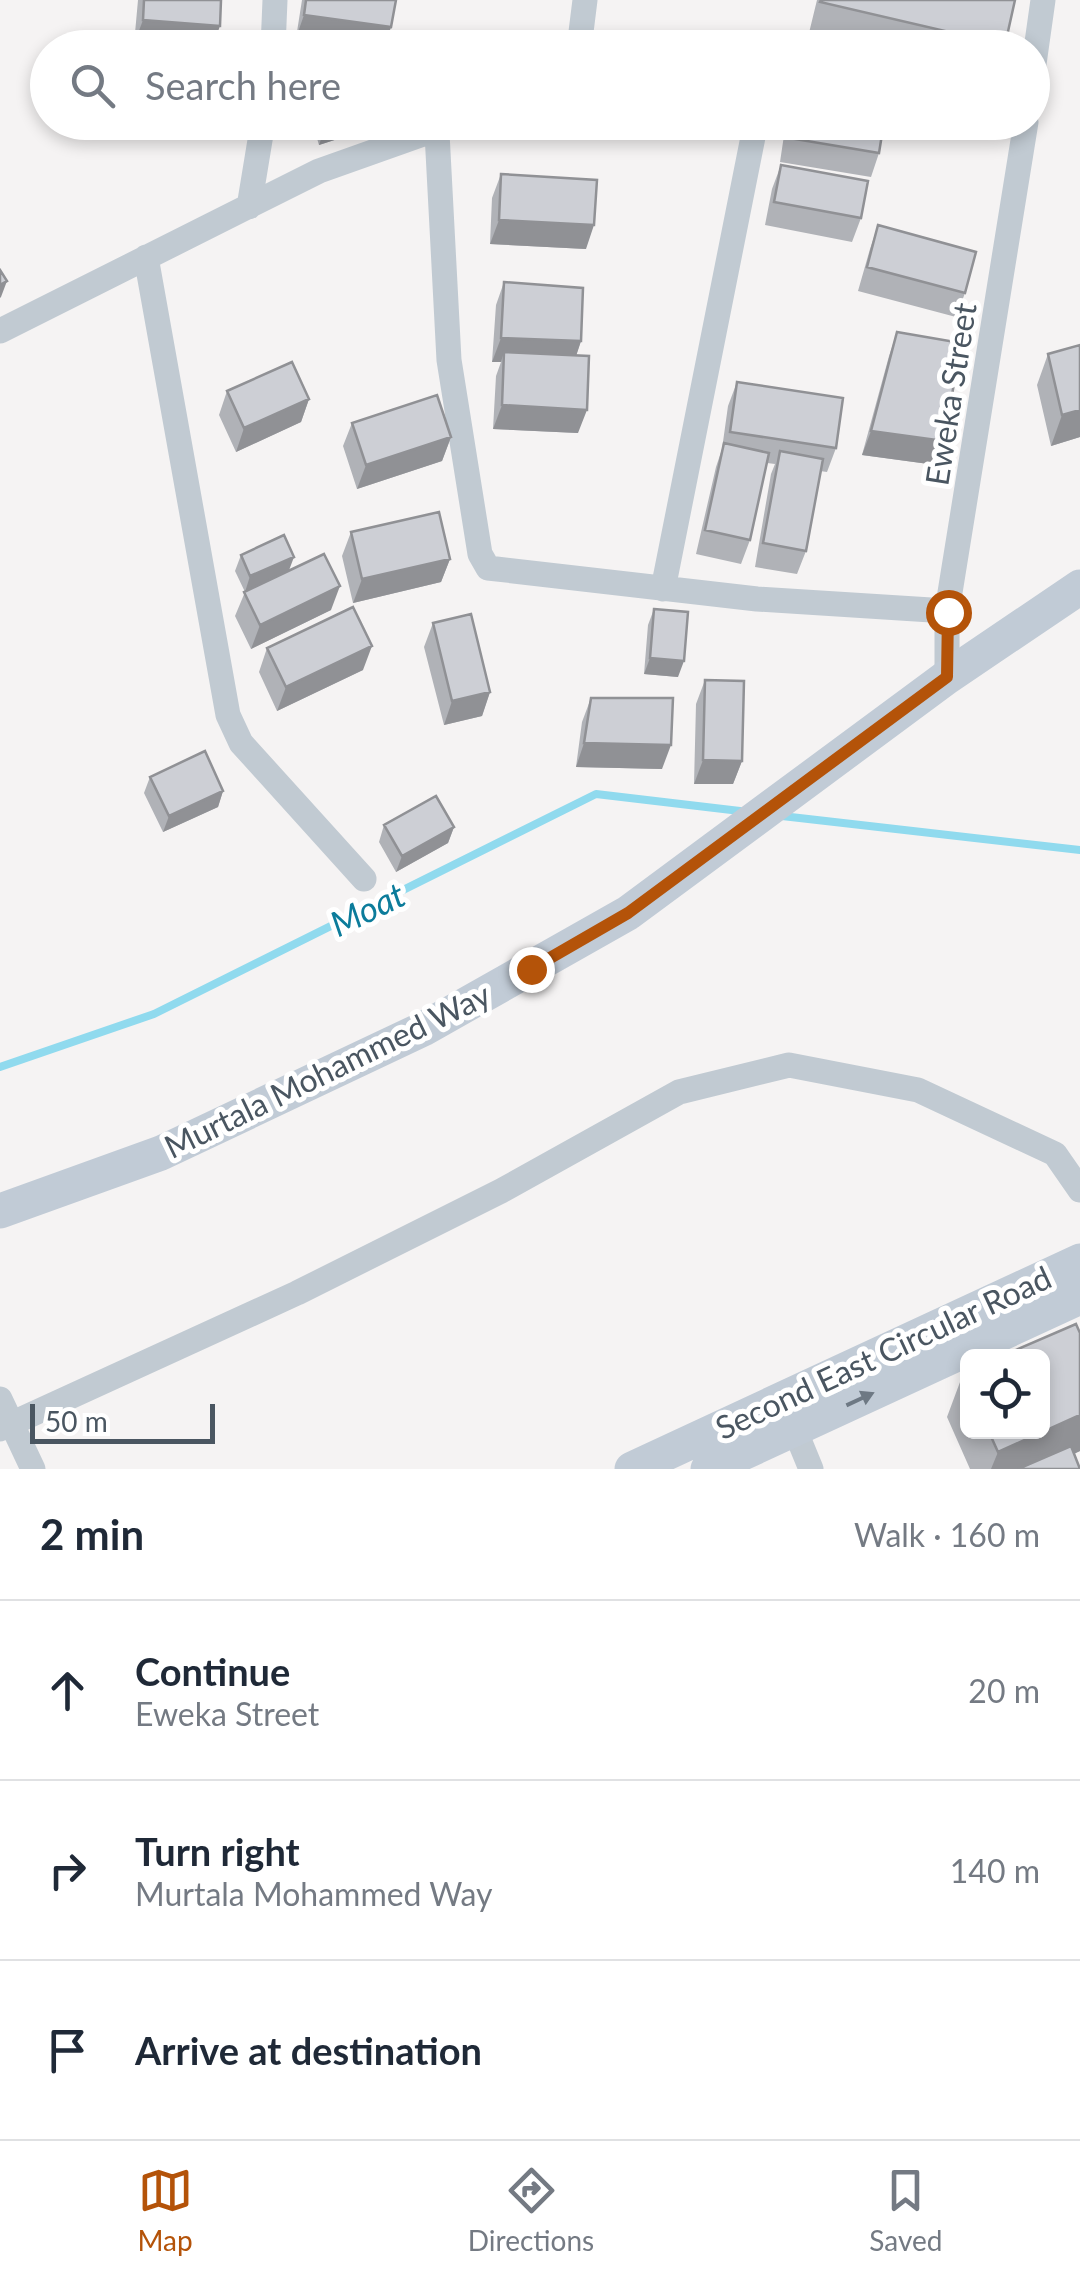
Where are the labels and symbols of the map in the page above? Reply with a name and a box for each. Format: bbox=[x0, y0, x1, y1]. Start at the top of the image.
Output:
street label: Eweka Street bbox=[916, 299, 984, 488]
route start bbox=[926, 590, 972, 636]
water label: Moat bbox=[323, 872, 411, 944]
route end bbox=[509, 947, 555, 993]
street label: Murtala Mohammed Way bbox=[158, 974, 497, 1166]
street label: Second East Circular Road bbox=[709, 1257, 1057, 1447]
one-way arrow bbox=[846, 1391, 875, 1408]
scale bar bbox=[30, 1399, 215, 1444]

